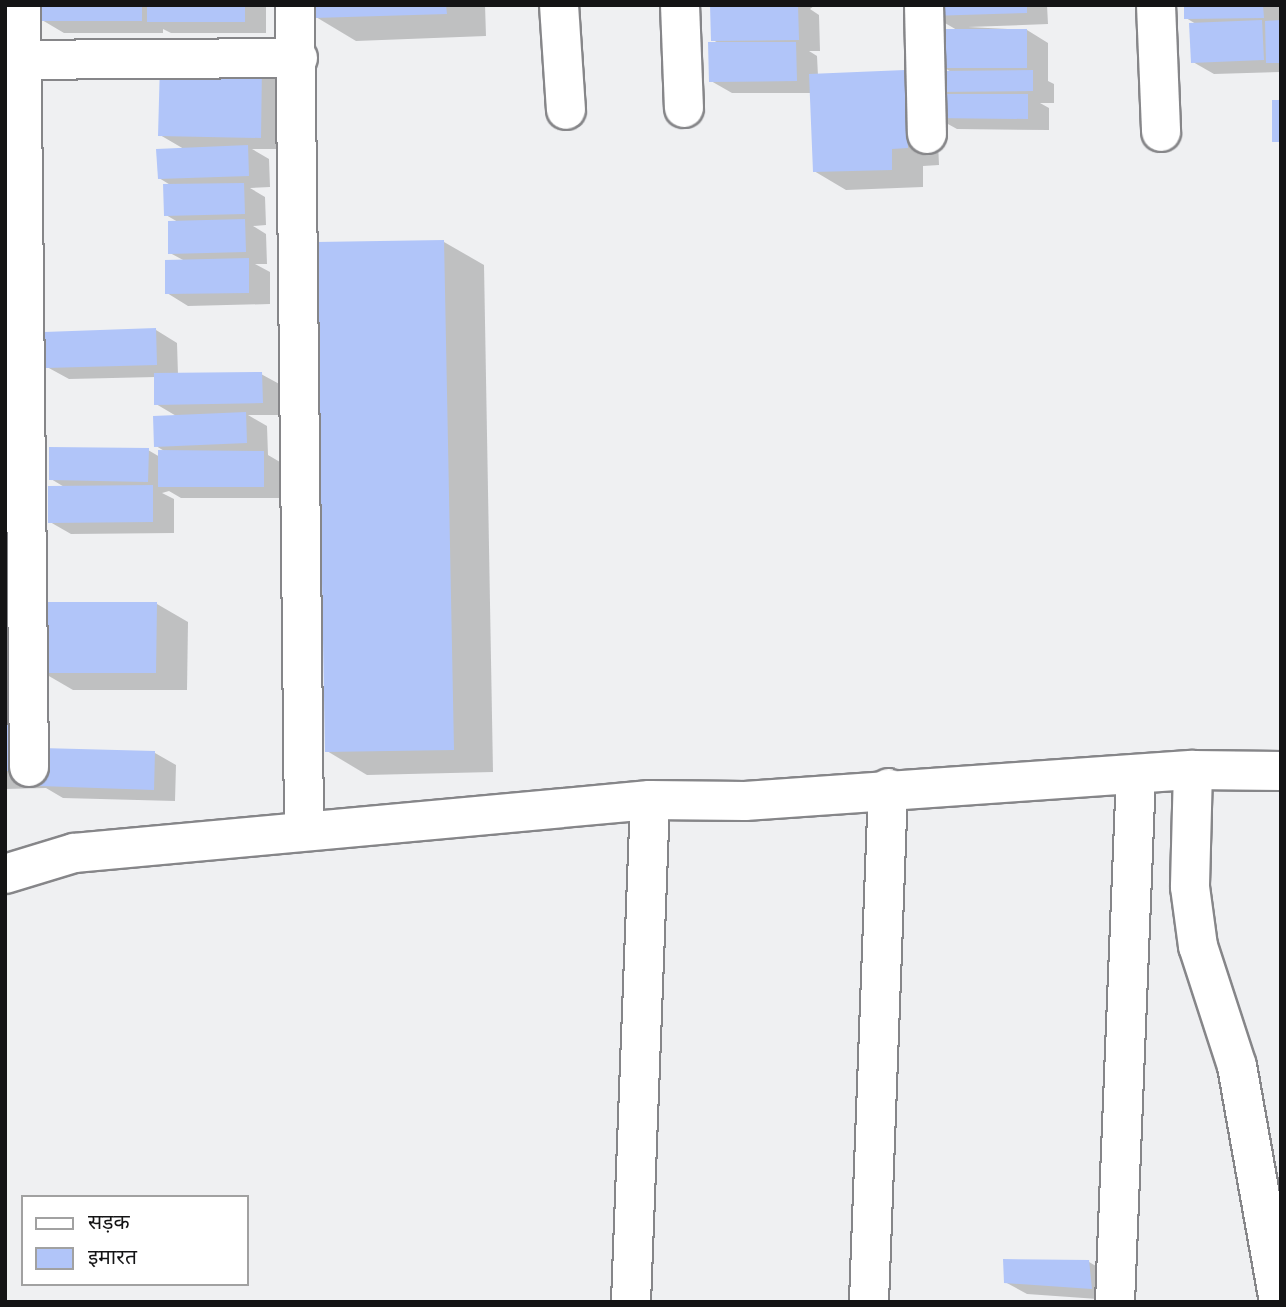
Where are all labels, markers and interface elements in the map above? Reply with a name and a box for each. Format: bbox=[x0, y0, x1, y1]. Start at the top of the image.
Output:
legend bbox=[21, 1195, 248, 1286]
text: सड़क bbox=[88, 1210, 130, 1233]
text: इमारत bbox=[88, 1245, 137, 1268]

